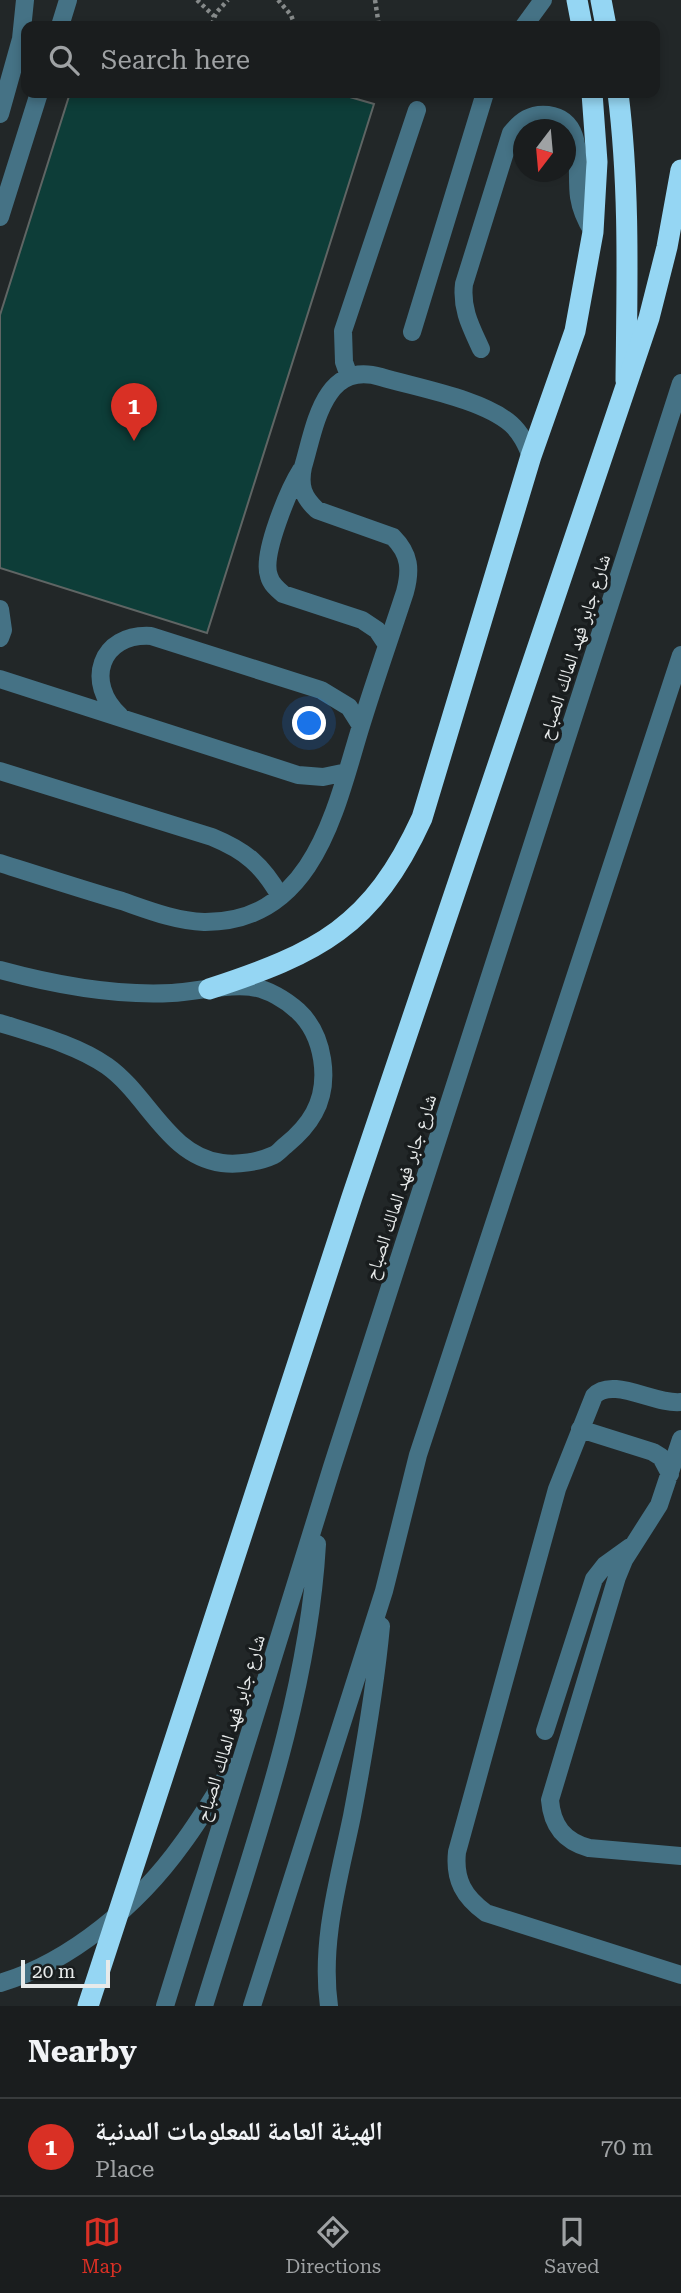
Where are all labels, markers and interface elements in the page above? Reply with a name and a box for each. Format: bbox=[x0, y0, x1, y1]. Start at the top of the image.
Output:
search box bbox=[21, 21, 660, 98]
icon: search bbox=[45, 41, 83, 79]
text: Search here bbox=[101, 45, 250, 75]
north arrow bbox=[513, 119, 576, 182]
pin: 1 bbox=[111, 383, 157, 441]
street label: شارع جابر فهد المالك الصباح bbox=[534, 551, 615, 743]
your location bbox=[292, 706, 326, 740]
street label: شارع جابر فهد المالك الصباح bbox=[360, 1091, 441, 1283]
street label: شارع جابر فهد المالك الصباح bbox=[191, 1632, 270, 1824]
scale bar bbox=[21, 1957, 110, 1989]
text: 20 m bbox=[32, 1960, 75, 1983]
text: Nearby bbox=[28, 2034, 137, 2069]
text: الهيئة العامة للمعلومات المدنية bbox=[95, 2116, 383, 2146]
text: 1 bbox=[45, 2134, 57, 2161]
text: 70 m bbox=[600, 2134, 653, 2161]
text: Place bbox=[95, 2156, 154, 2183]
tab: Map bbox=[82, 2213, 122, 2278]
tab: Directions bbox=[285, 2213, 381, 2278]
tab: Saved bbox=[544, 2213, 599, 2278]

